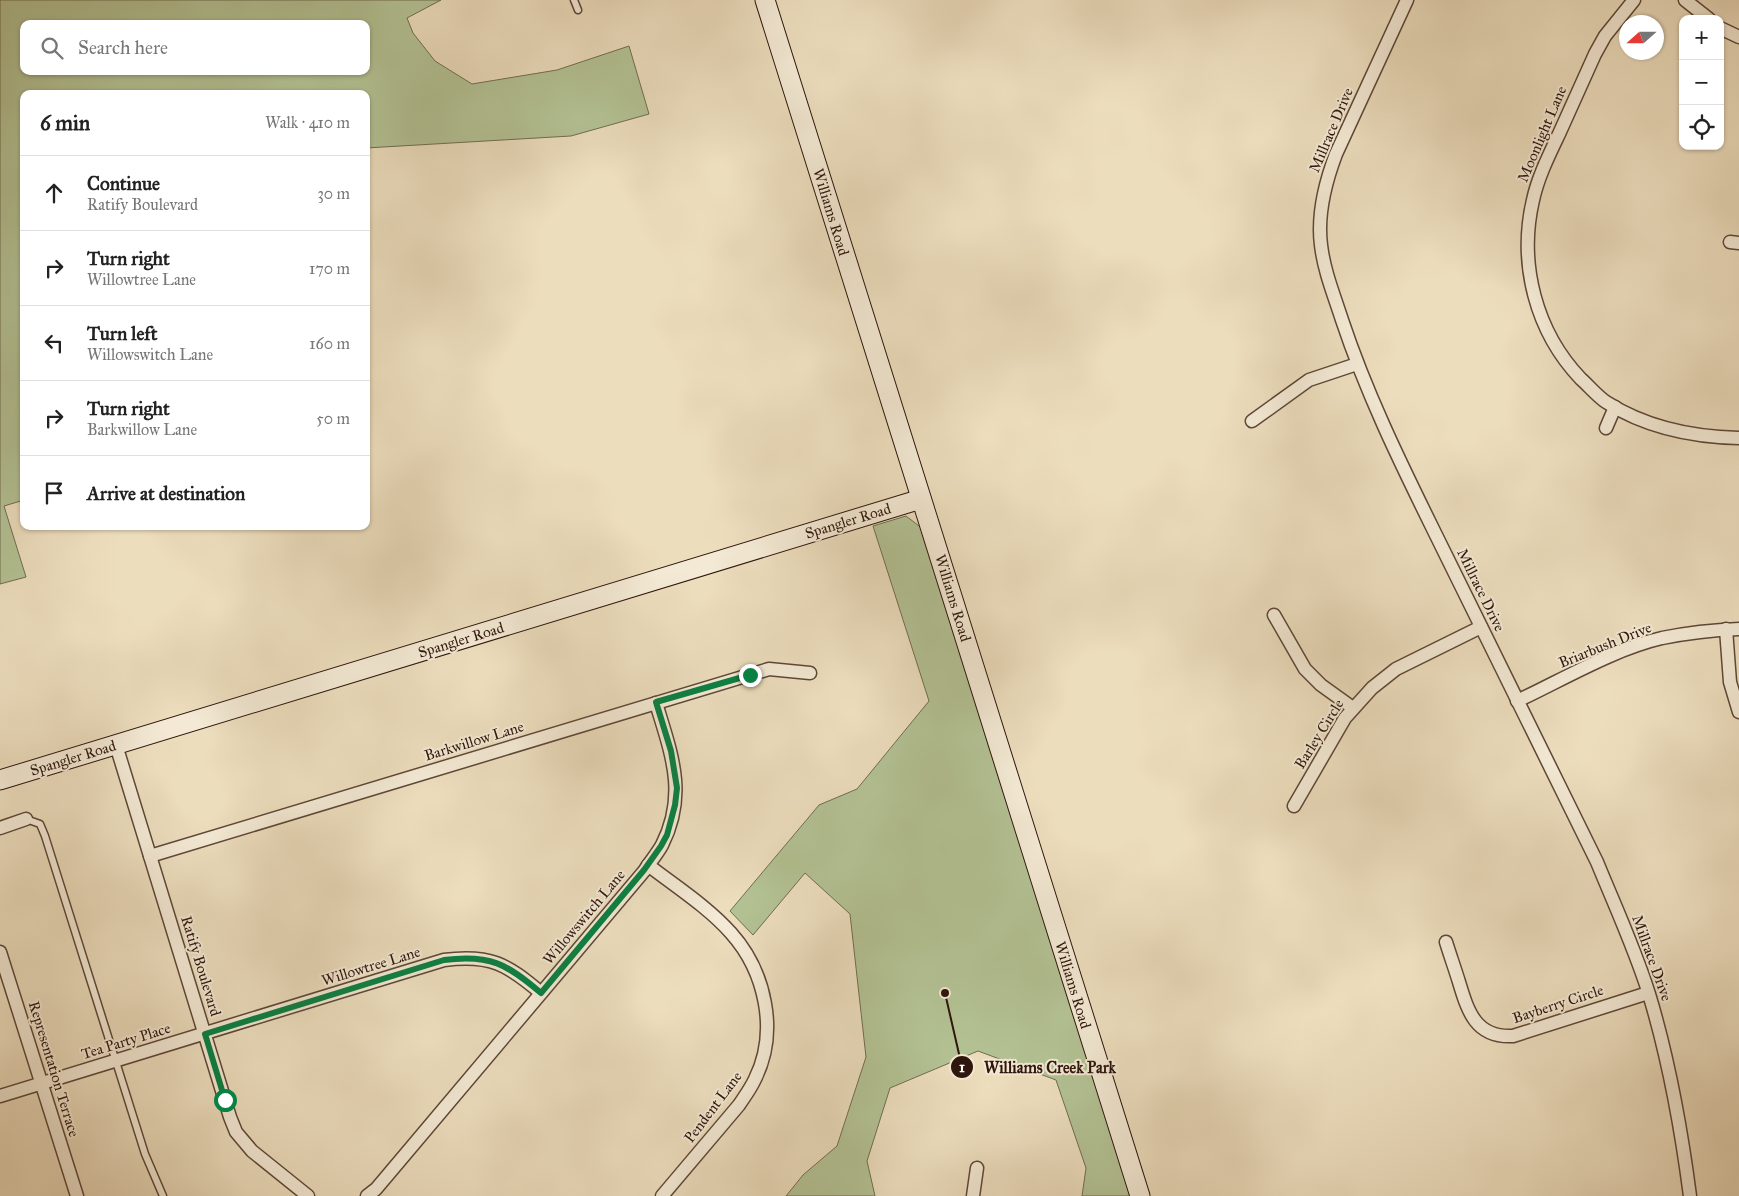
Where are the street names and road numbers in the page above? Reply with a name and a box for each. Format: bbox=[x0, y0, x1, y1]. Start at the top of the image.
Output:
street label: Moonlight Lane bbox=[1514, 83, 1570, 185]
street label: Millrace Drive bbox=[1305, 85, 1357, 175]
street label: Williams Road bbox=[809, 166, 853, 258]
street label: Spangler Road bbox=[803, 499, 893, 543]
street label: Millrace Drive bbox=[1453, 546, 1509, 634]
street label: Williams Road bbox=[931, 552, 975, 644]
street label: Spangler Road bbox=[416, 618, 506, 662]
street label: Briarbush Drive bbox=[1556, 618, 1654, 672]
street label: Barley Circle bbox=[1291, 696, 1347, 772]
street label: Barkwillow Lane bbox=[422, 717, 526, 765]
street label: Spangler Road bbox=[28, 736, 118, 780]
street label: Willowswitch Lane bbox=[539, 866, 629, 968]
street label: Millrace Drive bbox=[1628, 913, 1676, 1003]
street label: Ratify Boulevard bbox=[177, 914, 225, 1019]
street label: Williams Road bbox=[1051, 939, 1095, 1031]
street label: Willowtree Lane bbox=[320, 942, 422, 990]
street label: Bayberry Circle bbox=[1510, 981, 1606, 1027]
street label: Representation Terrace bbox=[25, 999, 83, 1139]
street label: Tea Party Place bbox=[79, 1019, 173, 1063]
street label: Pendent Lane bbox=[680, 1068, 746, 1146]

